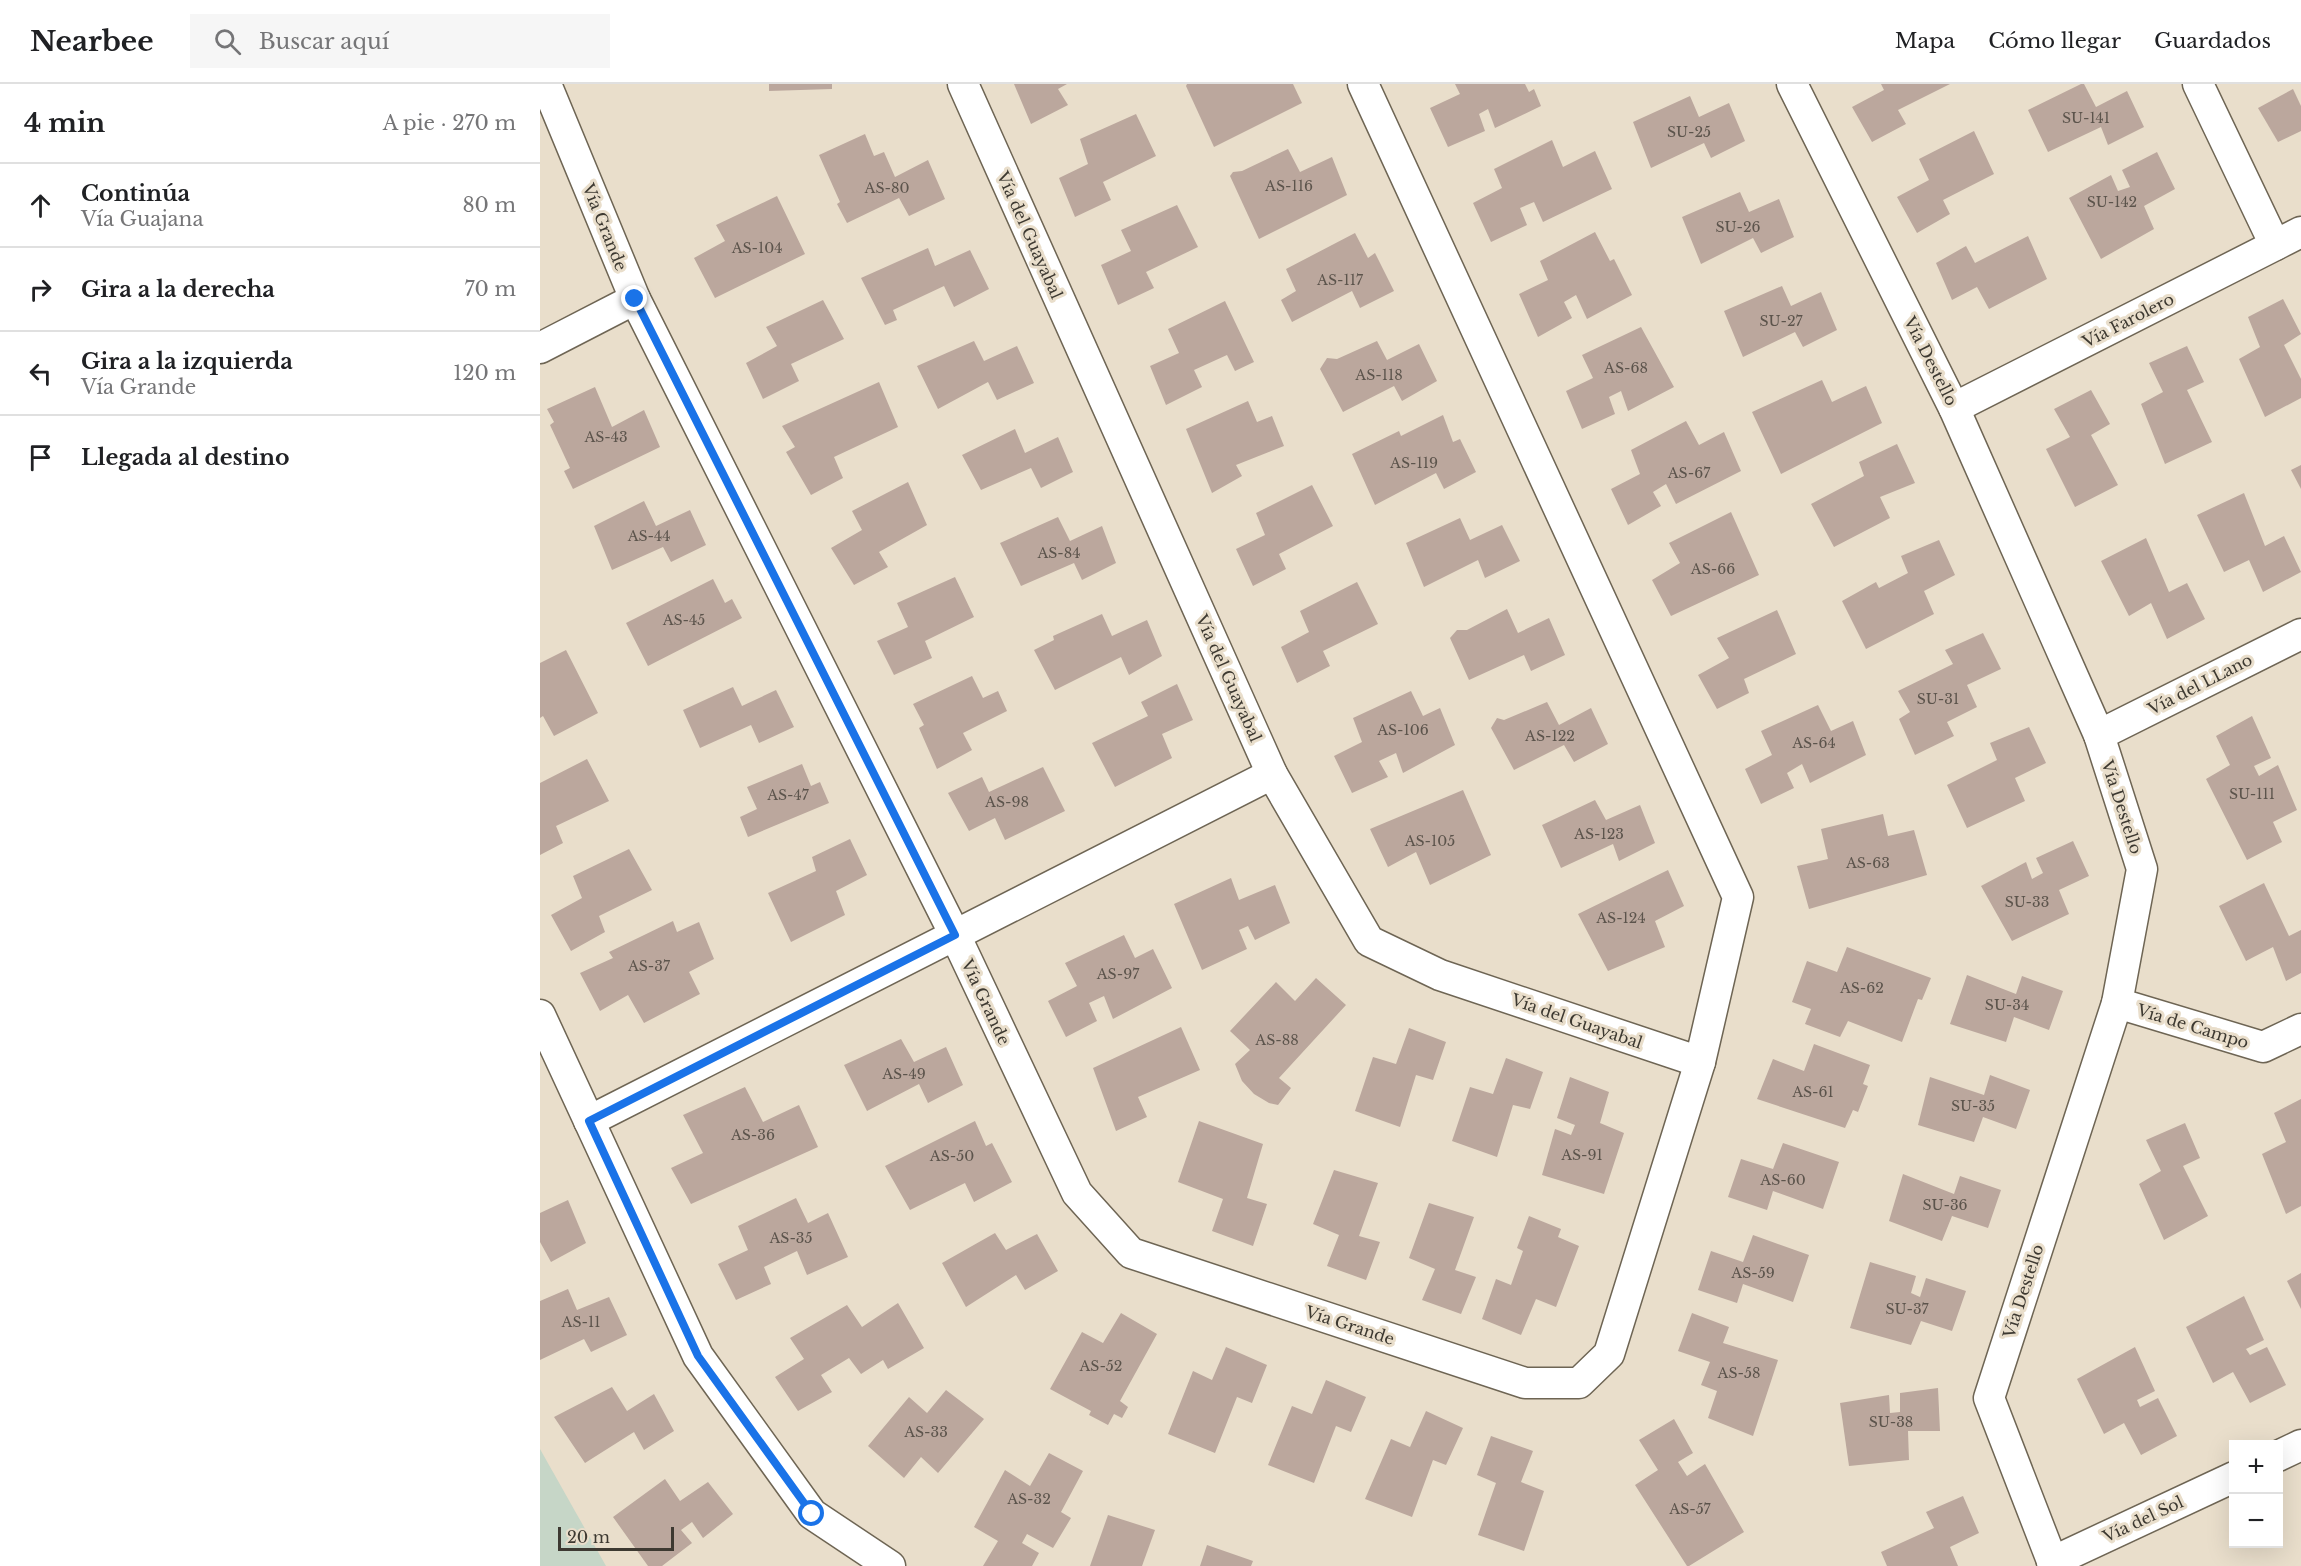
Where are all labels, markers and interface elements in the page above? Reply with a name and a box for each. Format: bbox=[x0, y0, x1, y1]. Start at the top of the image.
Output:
search box bbox=[190, 14, 610, 68]
text: Nearbee bbox=[30, 24, 154, 59]
icon: search bbox=[211, 25, 244, 58]
text: Buscar aquí bbox=[259, 28, 389, 55]
text: Mapa bbox=[1895, 28, 1955, 54]
text: Cómo llegar bbox=[1988, 28, 2121, 54]
text: Guardados bbox=[2154, 28, 2271, 54]
text: 4 min bbox=[24, 107, 105, 139]
house number: SU-141 bbox=[2062, 109, 2110, 127]
text: A pie · 270 m bbox=[383, 111, 516, 135]
house number: SU-25 bbox=[1667, 123, 1711, 141]
street label: Vía del Guayabal bbox=[993, 167, 1067, 302]
house number: AS-116 bbox=[1264, 177, 1313, 195]
house number: AS-80 bbox=[864, 179, 909, 197]
text: Continúa bbox=[81, 180, 190, 207]
street label: Vía Grande bbox=[578, 180, 632, 274]
icon: ahead bbox=[24, 189, 57, 222]
text: 80 m bbox=[462, 193, 516, 217]
house number: SU-142 bbox=[2087, 193, 2137, 211]
text: Vía Guajana bbox=[81, 207, 203, 231]
house number: SU-26 bbox=[1715, 218, 1761, 236]
house number: AS-104 bbox=[731, 239, 782, 257]
house number: AS-117 bbox=[1316, 271, 1364, 289]
icon: right bbox=[24, 273, 57, 306]
text: Gira a la derecha bbox=[81, 276, 275, 303]
text: 70 m bbox=[464, 277, 516, 301]
route end bbox=[621, 285, 647, 311]
street label: Vía Farolero bbox=[2078, 288, 2177, 352]
house number: SU-27 bbox=[1759, 312, 1804, 330]
street label: Vía Destello bbox=[1900, 312, 1962, 409]
text: Gira a la izquierda bbox=[81, 348, 293, 375]
icon: left bbox=[24, 357, 57, 390]
house number: AS-68 bbox=[1603, 359, 1648, 377]
text: 120 m bbox=[453, 361, 516, 385]
house number: AS-118 bbox=[1354, 366, 1403, 384]
text: Vía Grande bbox=[81, 375, 196, 399]
house number: AS-43 bbox=[583, 428, 628, 446]
icon: arrive bbox=[24, 441, 57, 474]
text: Llegada al destino bbox=[81, 444, 290, 471]
house number: AS-119 bbox=[1389, 454, 1438, 472]
house number: AS-67 bbox=[1667, 464, 1711, 482]
house number: AS-44 bbox=[627, 527, 670, 545]
house number: AS-84 bbox=[1037, 544, 1081, 562]
house number: AS-66 bbox=[1690, 560, 1735, 578]
street label: Vía del Guayabal bbox=[1192, 610, 1266, 745]
house number: AS-45 bbox=[662, 611, 705, 629]
street label: Vía del LLano bbox=[2144, 649, 2255, 719]
house number: SU-31 bbox=[1917, 690, 1959, 708]
house number: AS-106 bbox=[1376, 721, 1429, 739]
house number: AS-122 bbox=[1524, 727, 1575, 745]
house number: AS-64 bbox=[1791, 734, 1836, 752]
street label: Vía Destello bbox=[2097, 757, 2147, 856]
house number: SU-111 bbox=[2229, 785, 2275, 803]
house number: AS-47 bbox=[766, 786, 810, 804]
house number: AS-98 bbox=[984, 793, 1029, 811]
house number: AS-123 bbox=[1573, 825, 1624, 843]
house number: AS-105 bbox=[1404, 832, 1455, 850]
house number: AS-63 bbox=[1845, 854, 1890, 872]
house number: SU-33 bbox=[2005, 893, 2049, 911]
house number: AS-124 bbox=[1595, 909, 1646, 927]
street label: Vía Grande bbox=[957, 955, 1015, 1048]
house number: AS-37 bbox=[627, 957, 671, 975]
house number: AS-97 bbox=[1096, 965, 1140, 983]
house number: AS-62 bbox=[1839, 979, 1884, 997]
street label: Vía del Guayabal bbox=[1508, 989, 1645, 1053]
house number: SU-34 bbox=[1985, 996, 2029, 1014]
street label: Vía de Campo bbox=[2134, 999, 2251, 1052]
house number: AS-88 bbox=[1254, 1031, 1299, 1049]
house number: AS-49 bbox=[881, 1065, 926, 1083]
house number: AS-61 bbox=[1791, 1083, 1834, 1101]
house number: SU-35 bbox=[1951, 1097, 1995, 1115]
house number: AS-36 bbox=[730, 1126, 775, 1144]
house number: AS-91 bbox=[1560, 1146, 1603, 1164]
house number: AS-50 bbox=[929, 1147, 974, 1165]
house number: AS-60 bbox=[1759, 1171, 1806, 1189]
house number: SU-36 bbox=[1922, 1196, 1968, 1214]
house number: AS-35 bbox=[769, 1229, 812, 1247]
street label: Vía Destello bbox=[1998, 1242, 2048, 1341]
house number: AS-59 bbox=[1730, 1264, 1775, 1282]
house number: SU-37 bbox=[1885, 1300, 1930, 1318]
street label: Vía Grande bbox=[1302, 1301, 1397, 1349]
house number: AS-11 bbox=[561, 1313, 600, 1331]
house number: AS-52 bbox=[1079, 1357, 1122, 1375]
house number: AS-58 bbox=[1717, 1364, 1760, 1382]
house number: SU-38 bbox=[1869, 1413, 1913, 1431]
house number: AS-33 bbox=[903, 1423, 948, 1441]
map controls bbox=[2229, 1440, 2283, 1548]
button: + bbox=[2229, 1440, 2283, 1494]
house number: AS-32 bbox=[1006, 1490, 1051, 1508]
street label: Vía del Sol bbox=[2099, 1492, 2186, 1547]
button: − bbox=[2229, 1494, 2283, 1548]
route start bbox=[798, 1500, 824, 1526]
house number: AS-57 bbox=[1668, 1500, 1712, 1518]
scale bar bbox=[558, 1524, 674, 1552]
text: 20 m bbox=[567, 1527, 610, 1547]

